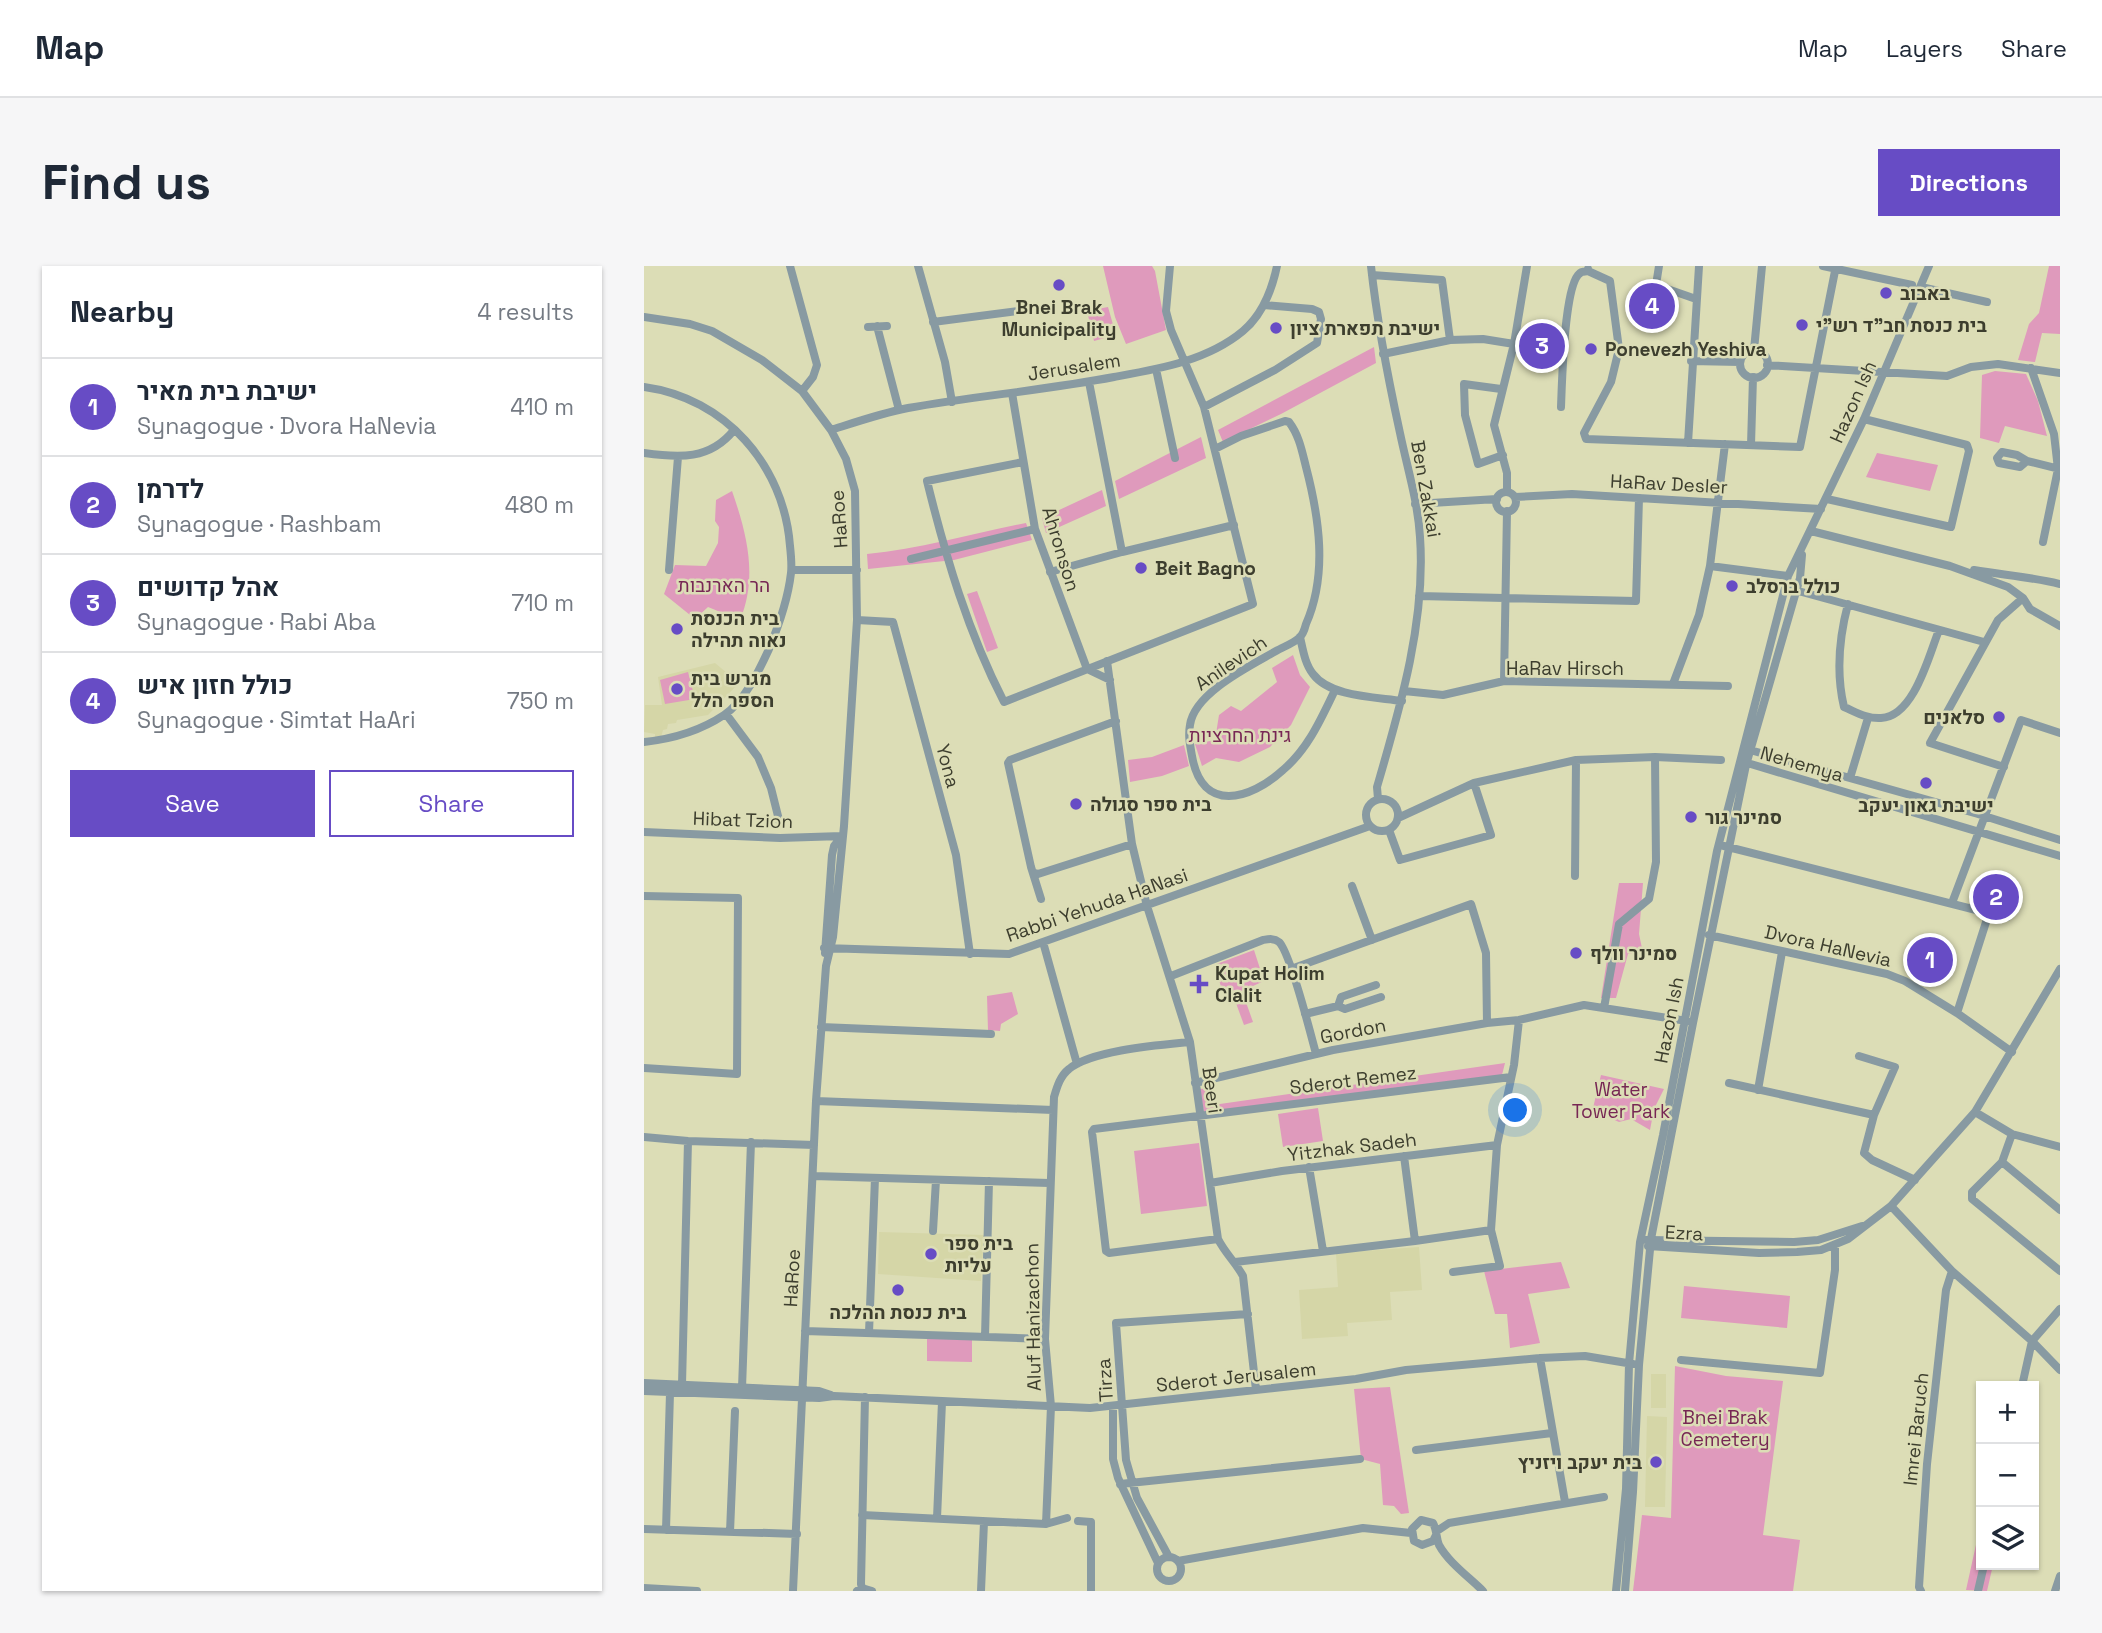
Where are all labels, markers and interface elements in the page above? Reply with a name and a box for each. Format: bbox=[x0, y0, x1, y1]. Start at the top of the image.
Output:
text: Map bbox=[35, 27, 104, 69]
text: Map bbox=[1798, 33, 1848, 64]
text: Layers bbox=[1886, 33, 1963, 64]
text: Share bbox=[2001, 33, 2067, 64]
button: Directions bbox=[1878, 149, 2060, 216]
text: Find us bbox=[42, 151, 211, 213]
marker: Bnei Brak Municipality bbox=[1051, 277, 1067, 293]
pin: 4 bbox=[1629, 280, 1675, 332]
place label: באבוב bbox=[1900, 281, 1950, 306]
marker: באבוב bbox=[1878, 285, 1894, 301]
text: Nearby bbox=[70, 292, 174, 331]
place label: Bnei Brak Municipality bbox=[1002, 295, 1117, 342]
text: 4 results bbox=[477, 297, 574, 327]
place label: בית כנסת חב"ד רש"י bbox=[1816, 313, 1987, 338]
place label: ישיבת תפארת ציון bbox=[1290, 316, 1440, 341]
marker: בית כנסת חב"ד רש"י bbox=[1794, 317, 1810, 333]
marker: ישיבת תפארת ציון bbox=[1268, 320, 1284, 336]
pin: 3 bbox=[1519, 320, 1565, 372]
place label: Ponevezh Yeshiva bbox=[1605, 337, 1766, 362]
marker: Ponevezh Yeshiva bbox=[1583, 341, 1599, 357]
street label: Jerusalem bbox=[1026, 347, 1122, 387]
street label: Hazon Ish bbox=[1824, 357, 1882, 447]
text: ישיבת בית מאיר bbox=[137, 374, 317, 408]
text: 1 bbox=[88, 392, 98, 422]
text: 410 m bbox=[510, 392, 574, 422]
text: Synagogue · Dvora HaNevia bbox=[137, 411, 437, 441]
street label: Ben Zakkai bbox=[1405, 439, 1447, 539]
street label: HaRav Desler bbox=[1609, 468, 1729, 500]
text: לדרמן bbox=[137, 472, 204, 506]
street label: HaRoe bbox=[824, 489, 854, 549]
text: 2 bbox=[86, 490, 100, 520]
text: 480 m bbox=[505, 490, 574, 520]
street label: Ahronson bbox=[1036, 504, 1086, 594]
text: Synagogue · Rashbam bbox=[137, 509, 381, 539]
place label: Beit Bagno bbox=[1155, 556, 1256, 581]
marker: Beit Bagno bbox=[1133, 560, 1149, 576]
text: אהל קדושים bbox=[137, 570, 279, 604]
park label: הר הארנבות bbox=[678, 573, 770, 598]
place label: כולל ברסלב bbox=[1746, 574, 1841, 599]
marker: כולל ברסלב bbox=[1724, 578, 1740, 594]
text: 3 bbox=[86, 588, 100, 618]
text: 710 m bbox=[511, 588, 574, 618]
place label: בית הכנסת נאוה תהילה bbox=[691, 606, 786, 653]
text: Synagogue · Rabi Aba bbox=[137, 607, 376, 637]
marker: בית הכנסת נאוה תהילה bbox=[669, 621, 685, 637]
street label: Anilevich bbox=[1190, 630, 1272, 696]
street label: HaRav Hirsch bbox=[1506, 656, 1624, 681]
place label: מגרש בית הספר הלל bbox=[691, 666, 774, 713]
text: כולל חזון איש bbox=[137, 668, 292, 702]
marker: מגרש בית הספר הלל bbox=[669, 681, 685, 697]
text: 4 bbox=[86, 686, 100, 716]
text: 750 m bbox=[507, 686, 574, 716]
text: Synagogue · Simtat HaAri bbox=[137, 705, 416, 735]
place label: סלאנים bbox=[1923, 705, 1985, 730]
marker: סלאנים bbox=[1991, 709, 2007, 725]
park label: גינת החרציות bbox=[1189, 723, 1291, 748]
street label: Nehemya bbox=[1757, 740, 1847, 788]
street label: Yona bbox=[930, 741, 966, 791]
button: Save bbox=[70, 770, 315, 837]
button: Share bbox=[329, 770, 574, 837]
marker: ישיבת גאון יעקב bbox=[1918, 775, 1934, 791]
place label: בית ספר סגולה bbox=[1090, 792, 1212, 817]
place label: ישיבת גאון יעקב bbox=[1858, 793, 1994, 818]
marker: בית ספר סגולה bbox=[1068, 796, 1084, 812]
place label: סמינר גור bbox=[1705, 805, 1782, 830]
street label: Hibat Tzion bbox=[692, 806, 794, 834]
marker: סמינר גור bbox=[1683, 809, 1699, 825]
street label: Rabbi Yehuda HaNasi bbox=[1003, 862, 1191, 948]
pin: 2 bbox=[1973, 871, 2019, 923]
street label: Dvora HaNevia bbox=[1762, 919, 1894, 973]
pin: 1 bbox=[1907, 934, 1953, 986]
place label: סמינר וולף bbox=[1590, 941, 1677, 966]
marker: סמינר וולף bbox=[1568, 945, 1584, 961]
place label: Kupat Holim Clalit bbox=[1215, 961, 1325, 1008]
marker: Kupat Holim Clalit bbox=[1189, 974, 1209, 994]
street label: Hazon Ish bbox=[1648, 975, 1690, 1065]
street label: Gordon bbox=[1318, 1012, 1388, 1050]
street label: Sderot Remez bbox=[1288, 1060, 1418, 1100]
street label: Beeri bbox=[1196, 1065, 1228, 1115]
park label: Water Tower Park bbox=[1572, 1077, 1670, 1124]
your location bbox=[1498, 1093, 1532, 1127]
street label: Yitzhak Sadeh bbox=[1286, 1127, 1418, 1167]
street label: Ezra bbox=[1664, 1220, 1704, 1246]
place label: בית ספר עליות bbox=[945, 1231, 1014, 1278]
street label: Aluf Hanizachon bbox=[1019, 1243, 1047, 1391]
marker: בית ספר עליות bbox=[923, 1246, 939, 1262]
street label: HaRoe bbox=[778, 1248, 806, 1308]
marker: בית כנסת ההלכה bbox=[890, 1282, 906, 1298]
place label: בית כנסת ההלכה bbox=[829, 1300, 967, 1325]
street label: Sderot Jerusalem bbox=[1155, 1356, 1317, 1398]
street label: Tirza bbox=[1091, 1357, 1119, 1403]
street label: Imrei Baruch bbox=[1898, 1371, 1934, 1487]
map controls bbox=[1976, 1381, 2039, 1570]
button: + bbox=[1976, 1381, 2039, 1444]
park label: Bnei Brak Cemetery bbox=[1680, 1405, 1770, 1452]
button: − bbox=[1976, 1444, 2039, 1507]
place label: בית יעקב ויזניץ bbox=[1518, 1450, 1643, 1475]
marker: בית יעקב ויזניץ bbox=[1648, 1454, 1664, 1470]
button: layers bbox=[1976, 1507, 2039, 1570]

